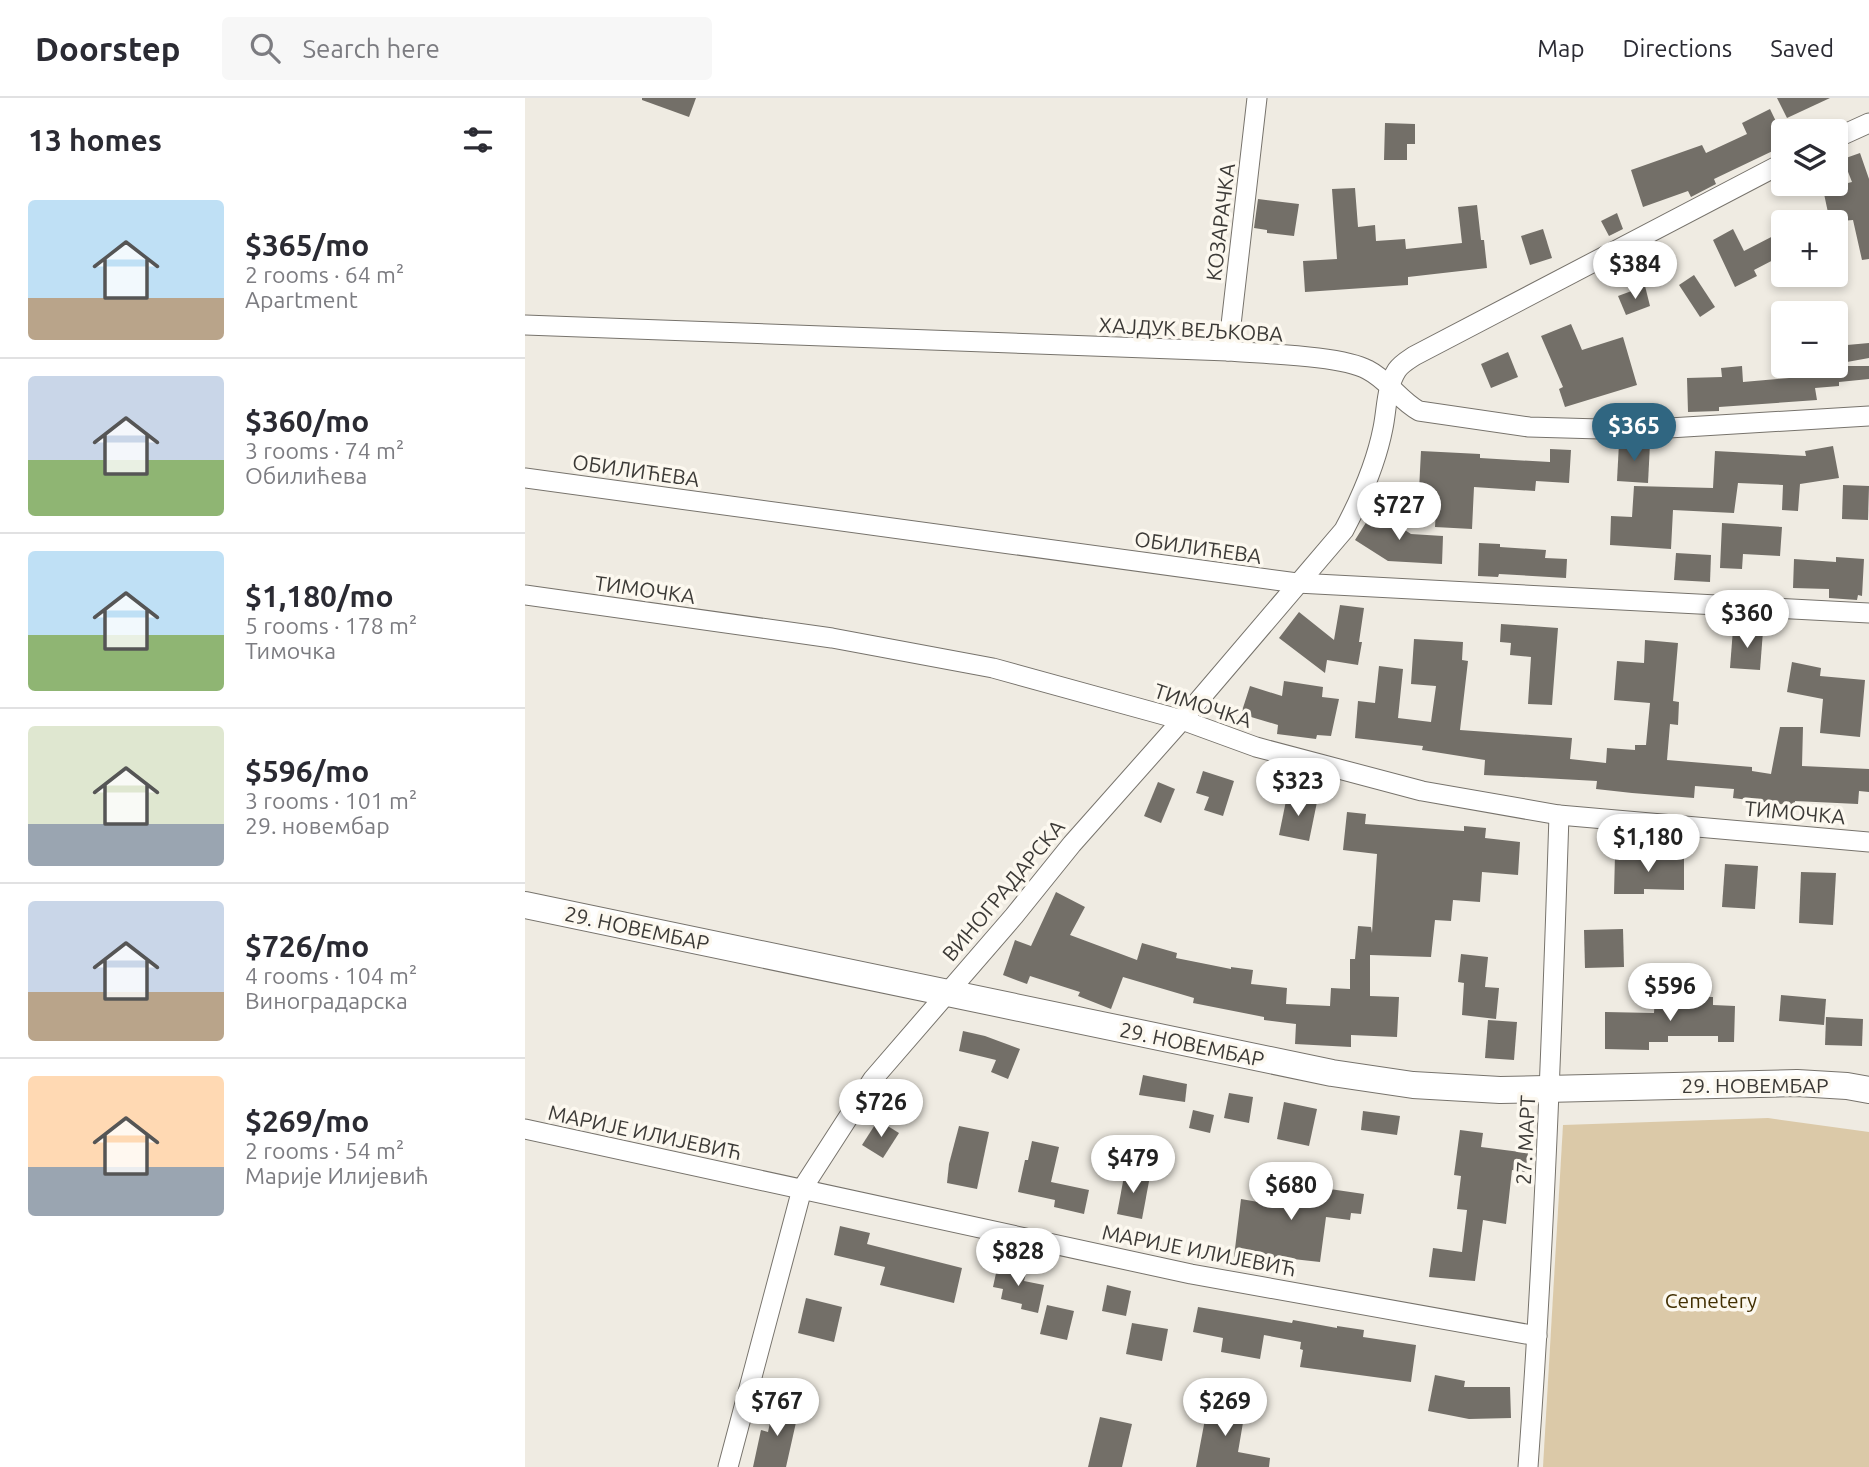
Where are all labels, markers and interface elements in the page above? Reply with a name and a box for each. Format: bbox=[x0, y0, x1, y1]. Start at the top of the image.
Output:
search box bbox=[222, 17, 712, 80]
icon: search bbox=[246, 29, 284, 67]
text: Doorstep bbox=[35, 30, 180, 67]
text: Search here bbox=[302, 34, 440, 63]
text: Map bbox=[1537, 35, 1584, 62]
text: Directions bbox=[1622, 35, 1732, 62]
text: Saved bbox=[1770, 35, 1834, 62]
map controls bbox=[1771, 119, 1848, 378]
button: layers bbox=[1771, 119, 1848, 196]
icon: filters bbox=[459, 121, 497, 159]
text: 13 homes bbox=[28, 123, 162, 157]
street label: КОЗАРАЧКА bbox=[1201, 162, 1239, 282]
button: + bbox=[1771, 210, 1848, 287]
icon: home bbox=[84, 228, 168, 312]
text: $365/mo bbox=[245, 228, 369, 262]
pin: $384 bbox=[1594, 242, 1676, 301]
text: $384 bbox=[1609, 251, 1661, 276]
text: 2 rooms · 64 m² bbox=[245, 262, 404, 287]
text: Apartment bbox=[245, 287, 358, 312]
button: − bbox=[1771, 301, 1848, 378]
street label: ХАЈДУК ВЕЉКОВА bbox=[1098, 312, 1284, 346]
icon: home bbox=[84, 404, 168, 488]
text: $360/mo bbox=[245, 404, 369, 438]
pin: $365 bbox=[1593, 404, 1675, 463]
text: $365 bbox=[1608, 413, 1660, 438]
text: 3 rooms · 74 m² bbox=[245, 438, 404, 463]
street label: ОБИЛИЋЕВА bbox=[571, 449, 701, 491]
text: Обилићева bbox=[245, 463, 367, 488]
pin: $727 bbox=[1358, 482, 1440, 542]
text: $727 bbox=[1373, 492, 1425, 517]
street label: ОБИЛИЋЕВА bbox=[1133, 526, 1263, 568]
street label: ТИМОЧКА bbox=[593, 570, 697, 608]
icon: home bbox=[84, 579, 168, 663]
text: $1,180/mo bbox=[245, 579, 394, 613]
pin: $360 bbox=[1706, 590, 1788, 650]
text: $360 bbox=[1721, 600, 1773, 625]
text: 5 rooms · 178 m² bbox=[245, 613, 417, 638]
text: Тимочка bbox=[245, 638, 336, 663]
street label: ТИМОЧКА bbox=[1151, 678, 1255, 732]
icon: home bbox=[84, 754, 168, 838]
text: $596/mo bbox=[245, 754, 369, 788]
pin: $323 bbox=[1257, 758, 1339, 818]
text: $323 bbox=[1272, 768, 1324, 793]
text: 3 rooms · 101 m² bbox=[245, 788, 417, 813]
street label: ТИМОЧКА bbox=[1744, 796, 1847, 828]
text: 29. новембар bbox=[245, 813, 390, 838]
street label: ВИНОГРАДАРСКА bbox=[937, 814, 1069, 965]
pin: $1,180 bbox=[1591, 814, 1705, 874]
text: $1,180 bbox=[1613, 824, 1683, 849]
street label: 29. НОВЕМБАР bbox=[563, 901, 711, 955]
icon: home bbox=[84, 929, 168, 1013]
text: $726/mo bbox=[245, 929, 369, 963]
text: 4 rooms · 104 m² bbox=[245, 963, 417, 988]
pin: $596 bbox=[1629, 964, 1711, 1023]
text: $596 bbox=[1644, 973, 1696, 998]
text: Виноградарска bbox=[245, 988, 408, 1013]
street label: 29. НОВЕМБАР bbox=[1118, 1017, 1266, 1071]
street label: 29. НОВЕМБАР bbox=[1681, 1073, 1829, 1097]
pin: $726 bbox=[840, 1080, 922, 1139]
text: $726 bbox=[855, 1089, 907, 1114]
street label: 27. МАРТ bbox=[1511, 1094, 1539, 1185]
street label: МАРИЈЕ ИЛИЈЕВИЋ bbox=[546, 1100, 744, 1164]
icon: home bbox=[84, 1104, 168, 1188]
text: $269/mo bbox=[245, 1104, 369, 1138]
pin: $479 bbox=[1092, 1136, 1174, 1195]
text: 2 rooms · 54 m² bbox=[245, 1138, 404, 1163]
text: $479 bbox=[1107, 1145, 1159, 1170]
pin: $680 bbox=[1250, 1162, 1332, 1222]
text: Марије Илијевић bbox=[245, 1163, 429, 1188]
text: $680 bbox=[1265, 1172, 1317, 1197]
street label: МАРИЈЕ ИЛИЈЕВИЋ bbox=[1100, 1219, 1298, 1281]
pin: $828 bbox=[977, 1228, 1059, 1288]
text: $828 bbox=[992, 1238, 1044, 1263]
park label: Cemetery bbox=[1665, 1288, 1757, 1312]
pin: $767 bbox=[736, 1378, 818, 1438]
pin: $269 bbox=[1184, 1378, 1266, 1438]
text: $767 bbox=[751, 1388, 803, 1413]
text: $269 bbox=[1199, 1388, 1251, 1413]

